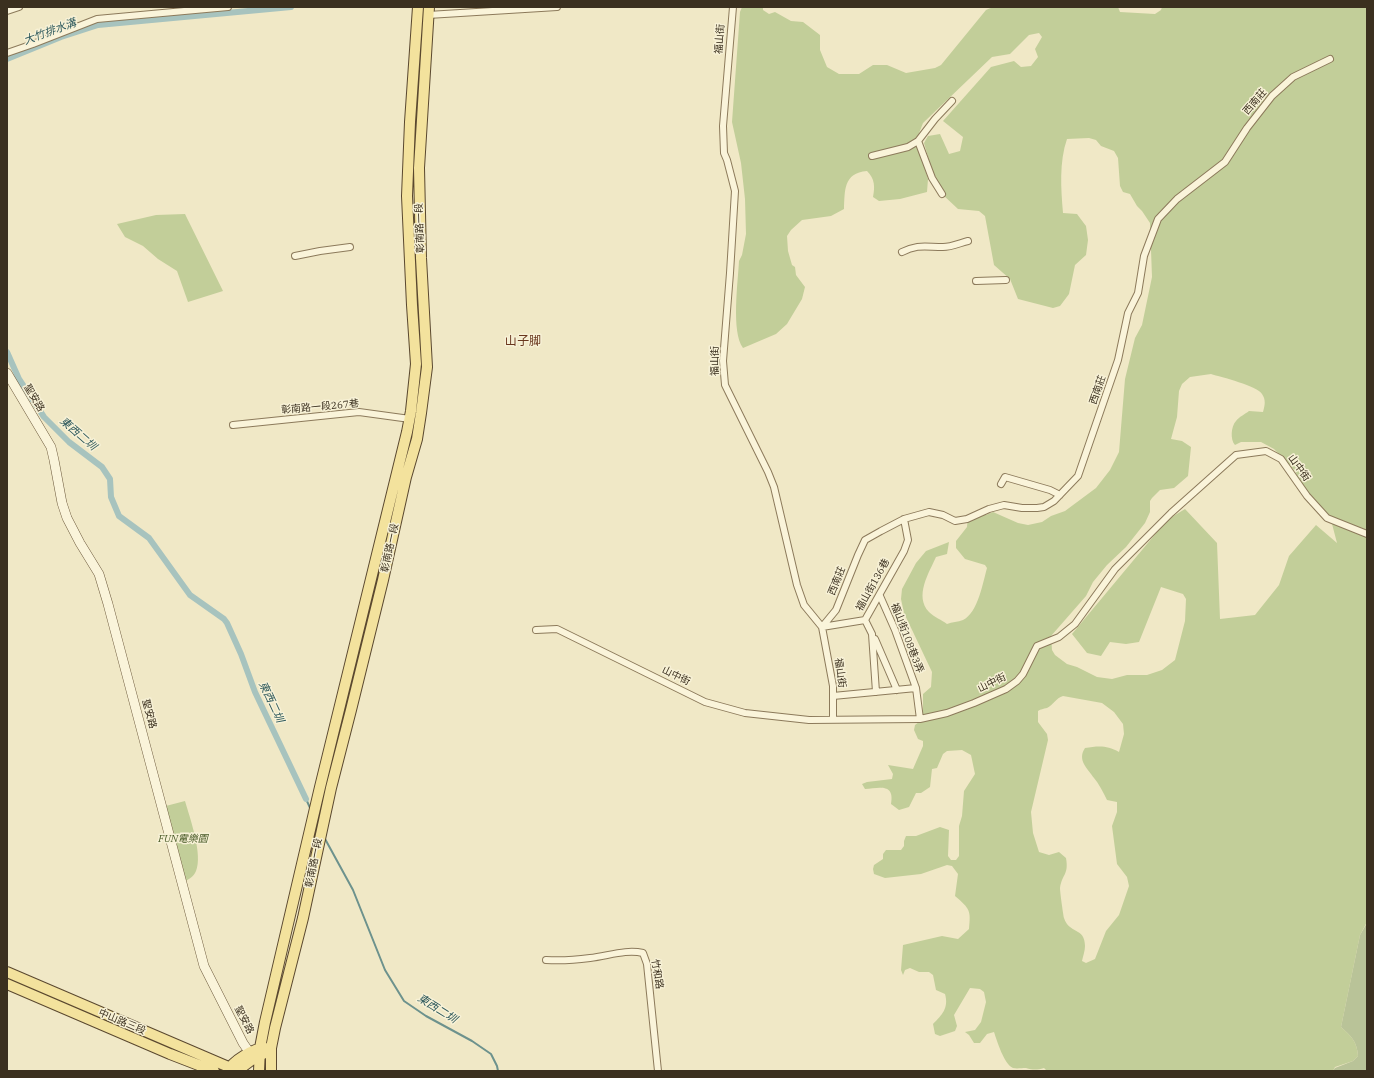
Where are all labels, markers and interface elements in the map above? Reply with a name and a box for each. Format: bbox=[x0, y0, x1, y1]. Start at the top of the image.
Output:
water label: 大竹排水溝 bbox=[22, 16, 78, 48]
street label: 福山街 bbox=[713, 24, 727, 54]
street label: 西南莊 bbox=[1241, 87, 1269, 117]
street label: 彰南路一段 bbox=[413, 203, 427, 253]
district label: 山子脚 bbox=[505, 335, 541, 349]
street label: 福山街 bbox=[709, 346, 721, 376]
street label: 西南莊 bbox=[1087, 374, 1109, 406]
street label: 聖安路 bbox=[21, 382, 47, 414]
street label: 彰南路一段267巷 bbox=[281, 398, 359, 416]
water label: 東西二圳 bbox=[57, 415, 99, 453]
street label: 山中街 bbox=[1285, 452, 1313, 484]
street label: 彰南路一段 bbox=[379, 522, 401, 574]
street label: 福山街136巷 bbox=[854, 557, 892, 613]
street label: 西南莊 bbox=[826, 565, 848, 597]
street label: 福山街108巷3弄 bbox=[888, 601, 926, 675]
street label: 福山街 bbox=[832, 657, 848, 689]
street label: 山中街 bbox=[660, 664, 692, 688]
street label: 山中街 bbox=[976, 671, 1008, 695]
water label: 東西二圳 bbox=[256, 679, 286, 725]
street label: 聖安路 bbox=[139, 698, 159, 730]
park label: FUN電樂園 bbox=[158, 833, 208, 845]
street label: 彰南路一段 bbox=[303, 837, 325, 889]
street label: 竹和路 bbox=[649, 958, 665, 990]
water label: 東西二圳 bbox=[415, 992, 459, 1026]
street label: 聖安路 bbox=[232, 1004, 256, 1036]
street label: 中山路三段 bbox=[97, 1007, 147, 1037]

